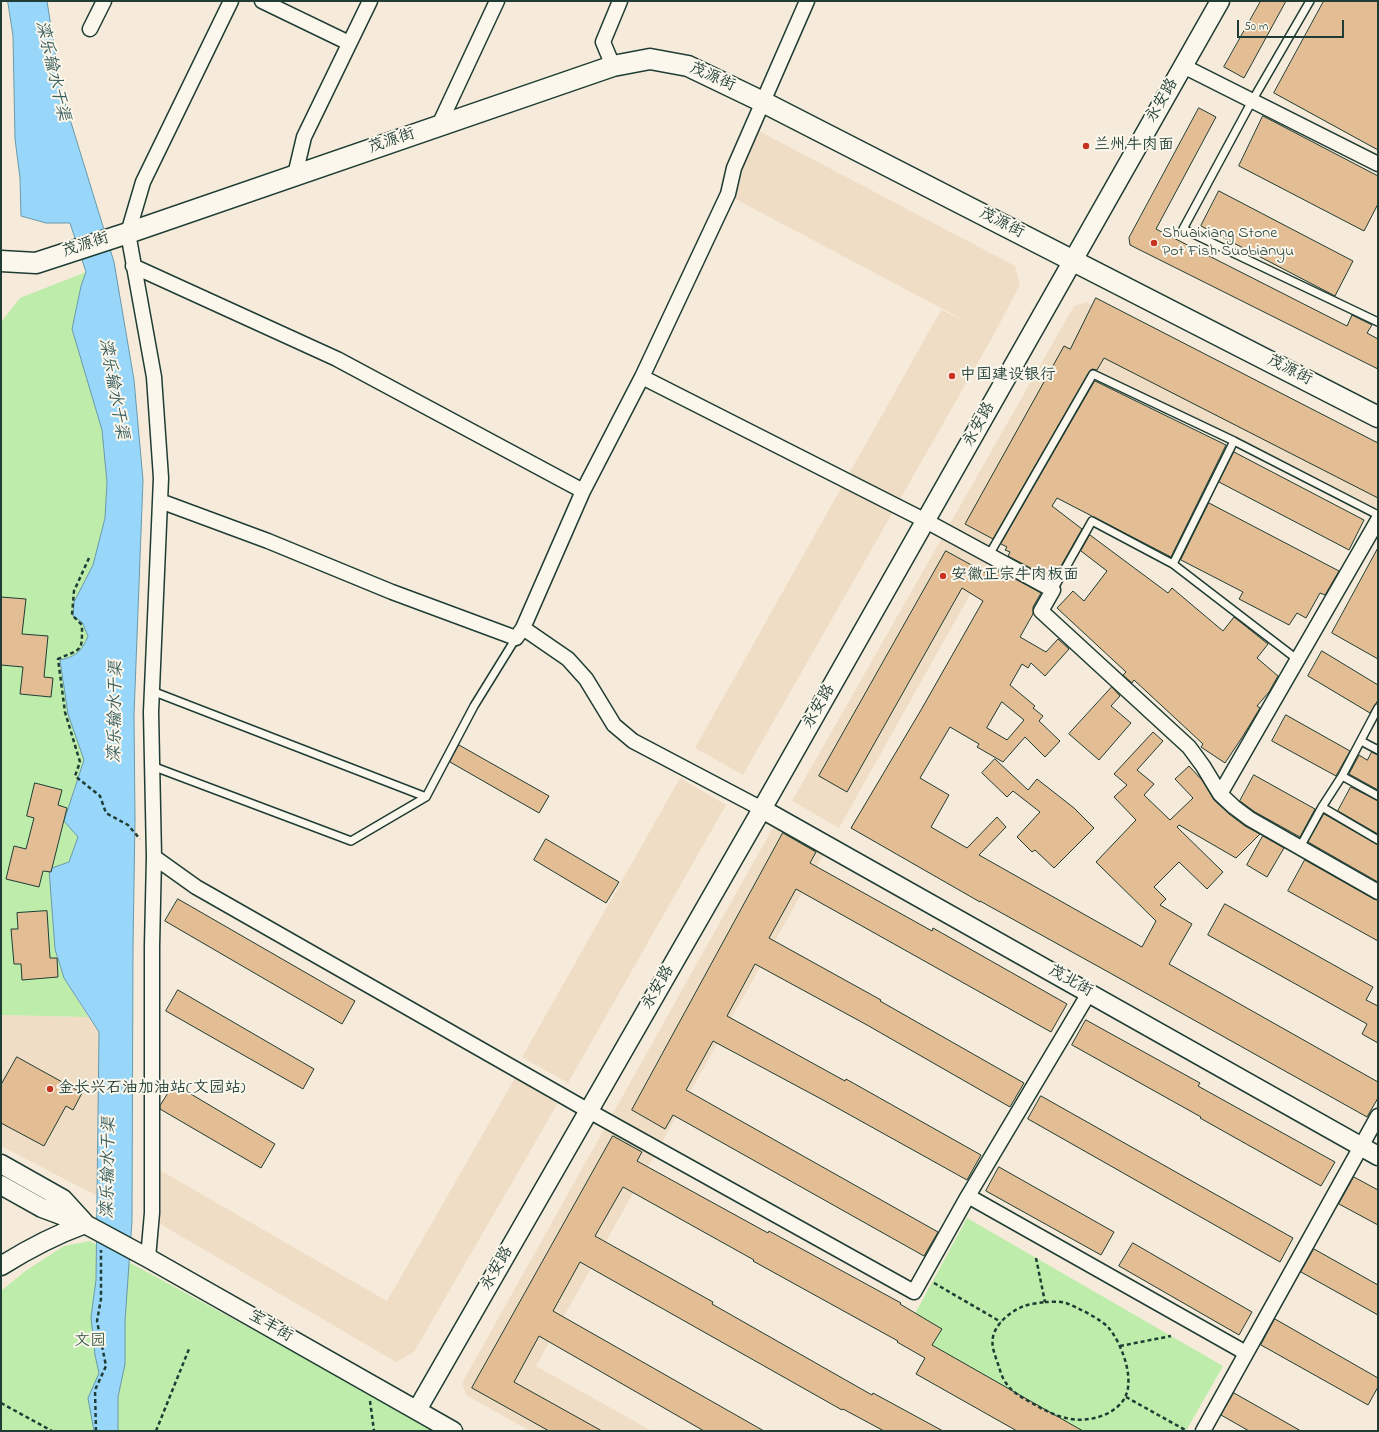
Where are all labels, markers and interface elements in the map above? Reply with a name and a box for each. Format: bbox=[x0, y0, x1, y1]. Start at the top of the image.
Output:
scale bar bbox=[1239, 12, 1346, 38]
text: 50 m bbox=[1244, 18, 1268, 36]
water label: 滦乐输水干渠 bbox=[30, 19, 72, 123]
street label: 茂源街 bbox=[686, 59, 738, 97]
street label: 永安路 bbox=[1143, 75, 1183, 127]
street label: 茂源街 bbox=[366, 125, 418, 159]
place label: 兰州牛肉面 bbox=[1094, 136, 1174, 156]
marker: 兰州牛肉面 bbox=[1081, 141, 1091, 151]
street label: 茂源街 bbox=[975, 205, 1027, 243]
place label: Shuaixiang Stone Pot Fish Suobianyu bbox=[1162, 224, 1294, 262]
street label: 茂源街 bbox=[60, 229, 112, 263]
marker: Shuaixiang Stone Pot Fish Suobianyu bbox=[1149, 238, 1159, 248]
water label: 滦乐输水干渠 bbox=[93, 337, 131, 441]
street label: 茂源街 bbox=[1263, 352, 1315, 390]
place label: 中国建设银行 bbox=[960, 366, 1056, 386]
marker: 中国建设银行 bbox=[947, 371, 957, 381]
street label: 永安路 bbox=[960, 399, 1000, 451]
place label: 安徽正宗牛肉板面 bbox=[951, 566, 1079, 586]
marker: 安徽正宗牛肉板面 bbox=[938, 571, 948, 581]
water label: 滦乐输水干渠 bbox=[106, 661, 128, 763]
street label: 永安路 bbox=[800, 681, 840, 733]
street label: 永安路 bbox=[639, 962, 679, 1014]
street label: 茂北街 bbox=[1044, 962, 1096, 1002]
place label: 金长兴石油加油站(文园站) bbox=[58, 1079, 245, 1099]
marker: 金长兴石油加油站(文园站) bbox=[45, 1084, 55, 1094]
water label: 滦乐输水干渠 bbox=[99, 1117, 121, 1219]
street label: 永安路 bbox=[478, 1243, 518, 1295]
street label: 宝丰街 bbox=[244, 1307, 296, 1347]
park label: 文园 bbox=[74, 1332, 106, 1352]

